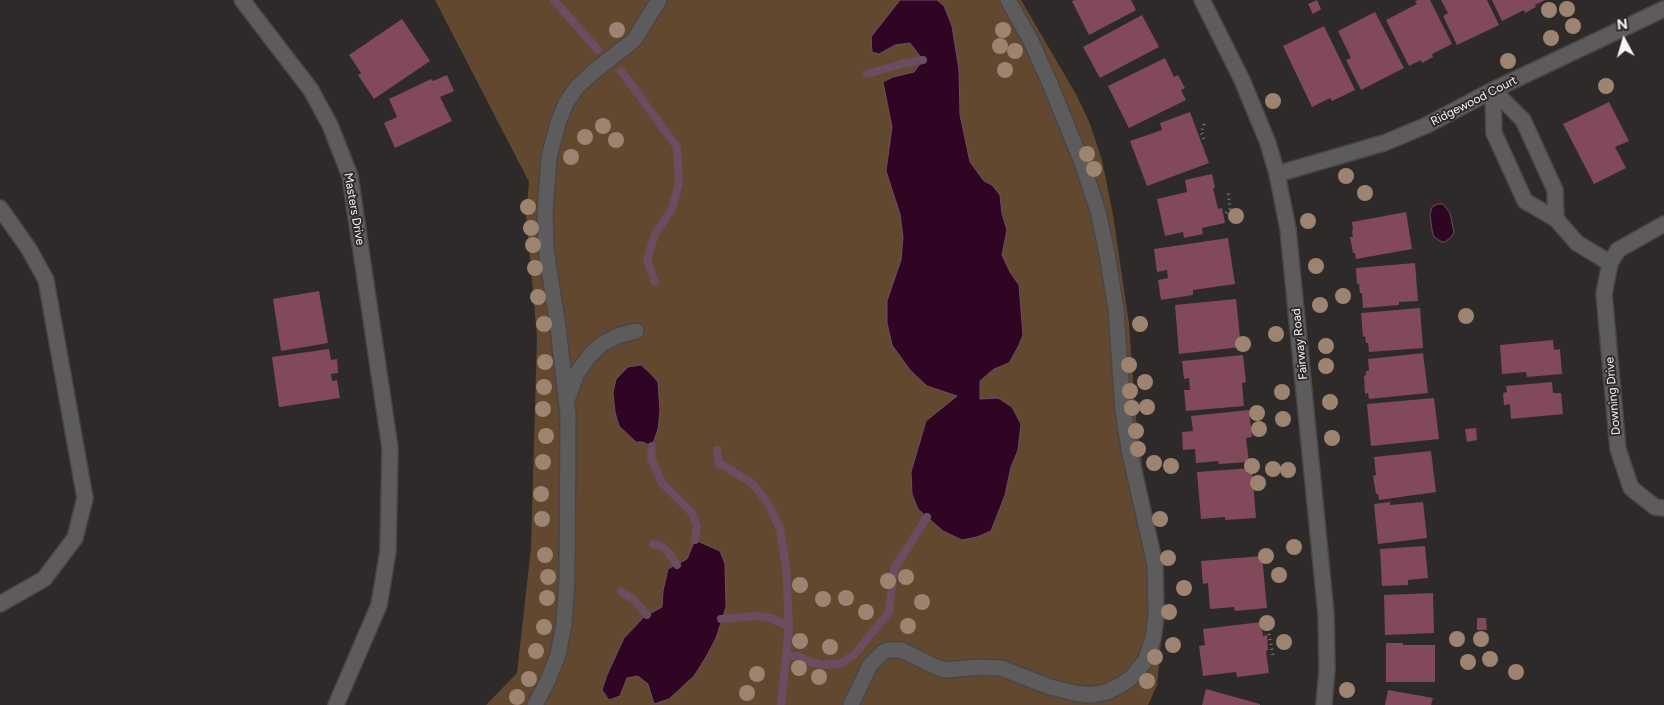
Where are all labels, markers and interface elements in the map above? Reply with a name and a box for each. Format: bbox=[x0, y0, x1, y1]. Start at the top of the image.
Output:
north arrow bbox=[1599, 15, 1649, 65]
text: N bbox=[1616, 16, 1629, 34]
street label: Ridgewood Court bbox=[1428, 73, 1520, 129]
street label: Masters Drive bbox=[341, 172, 367, 246]
street label: Fairway Road bbox=[1289, 308, 1311, 380]
street label: Downing Drive bbox=[1602, 356, 1624, 436]

